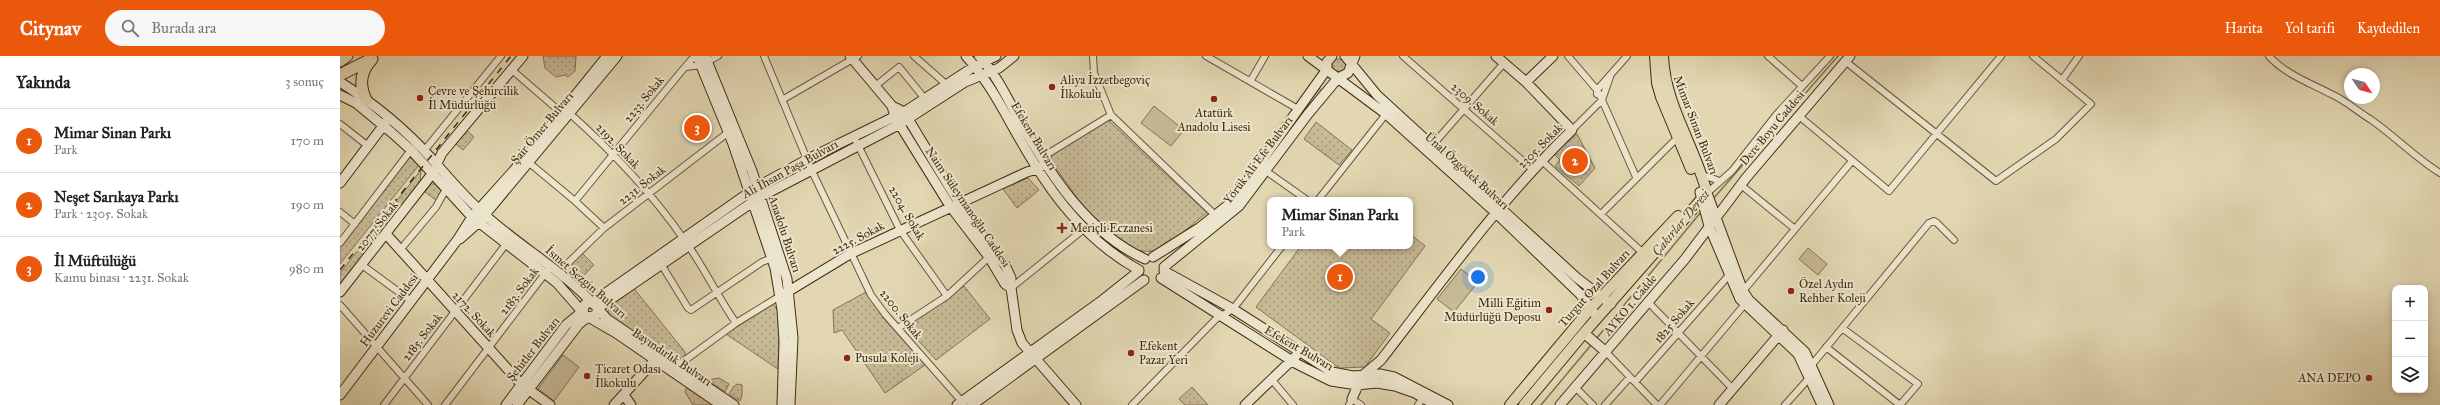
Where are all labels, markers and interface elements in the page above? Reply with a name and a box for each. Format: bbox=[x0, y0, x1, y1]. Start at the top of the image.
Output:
search box bbox=[105, 10, 385, 46]
text: Citynav bbox=[20, 17, 81, 40]
icon: search bbox=[119, 17, 141, 39]
text: Burada ara bbox=[151, 19, 216, 37]
text: Harita bbox=[2225, 20, 2263, 37]
text: Yol tarifi bbox=[2285, 20, 2335, 37]
text: Kaydedilen bbox=[2357, 20, 2420, 37]
north arrow bbox=[2344, 68, 2380, 104]
text: Yakında bbox=[16, 72, 70, 93]
place label: Aliya İzzetbegoviç İlkokulu bbox=[1059, 72, 1150, 101]
street label: 2233. Sokak bbox=[621, 73, 667, 125]
text: 3 sonuç bbox=[285, 74, 324, 90]
street label: Mimar Sinan Bulvarı bbox=[1671, 74, 1722, 177]
street label: 2309. Sokak bbox=[1448, 80, 1502, 129]
marker: Aliya İzzetbegoviç İlkokulu bbox=[1047, 82, 1057, 92]
place label: Çevre ve Şehircilik İl Müdürlüğü bbox=[428, 84, 519, 113]
street label: Dere Boyu Caddesi bbox=[1737, 87, 1808, 168]
street label: Şair Ömer Bulvarı bbox=[507, 88, 577, 167]
marker: Çevre ve Şehircilik İl Müdürlüğü bbox=[415, 93, 425, 103]
marker: Atatürk Anadolu Lisesi bbox=[1209, 94, 1219, 104]
street label: Efekent Bulvarı bbox=[1008, 99, 1060, 173]
place label: Atatürk Anadolu Lisesi bbox=[1176, 106, 1251, 134]
pin: 3 bbox=[684, 113, 710, 143]
street label: Yörük Ali Efe Bulvarı bbox=[1221, 113, 1296, 207]
street label: 2192. Sokak bbox=[593, 120, 643, 172]
street label: 2305. Sokak bbox=[1515, 121, 1565, 171]
text: Mimar Sinan Parkı bbox=[54, 124, 171, 142]
street label: Ünal Özgödek Bulvarı bbox=[1421, 129, 1513, 214]
text: 1 bbox=[26, 133, 32, 149]
text: 170 m bbox=[291, 133, 324, 149]
street label: Ali İhsan Paşa Bulvarı bbox=[738, 136, 841, 202]
text: Park bbox=[54, 142, 78, 158]
street label: Naim Süleymanoğlu Caddesi bbox=[922, 144, 1014, 271]
pin: 2 bbox=[1562, 146, 1588, 176]
street label: 2231. Sokak bbox=[616, 162, 669, 208]
street label: 2204. Sokak bbox=[886, 184, 928, 243]
water label: Çakırlar Deresi bbox=[1649, 186, 1713, 259]
text: Neşet Sarıkaya Parkı bbox=[54, 188, 179, 206]
street label: Anadolu Bulvarı bbox=[766, 193, 804, 275]
text: 2 bbox=[26, 197, 32, 213]
text: 190 m bbox=[291, 197, 324, 213]
popup bbox=[1267, 197, 1413, 249]
street label: 2077. Sokak bbox=[353, 198, 401, 254]
text: Park · 2305. Sokak bbox=[54, 206, 148, 222]
text: Mimar Sinan Parkı bbox=[1281, 206, 1399, 224]
street label: 2225. Sokak bbox=[829, 218, 887, 258]
place label: Meriçli Eczanesi bbox=[1070, 221, 1153, 235]
marker: Meriçli Eczanesi bbox=[1057, 223, 1067, 233]
text: Park bbox=[1281, 224, 1305, 240]
street label: İsmet Sezgin Bulvarı bbox=[542, 242, 631, 322]
street label: Turgut Ozal Bulvarı bbox=[1556, 246, 1634, 330]
text: İl Müftülüğü bbox=[54, 252, 136, 270]
text: 3 bbox=[26, 261, 32, 277]
text: 980 m bbox=[289, 261, 324, 277]
pin: 1 bbox=[1327, 262, 1353, 292]
street label: 2183. Sokak bbox=[497, 264, 542, 318]
your location bbox=[1468, 267, 1488, 287]
text: Kamu binası · 2231. Sokak bbox=[54, 270, 189, 286]
street label: Huzurevi Caddesi bbox=[357, 270, 421, 349]
street label: AYKO 1. Cadde bbox=[1600, 272, 1660, 339]
place label: Özel Aydın Rehber Koleji bbox=[1799, 276, 1866, 305]
map controls bbox=[2392, 285, 2428, 393]
button: + bbox=[2392, 285, 2428, 321]
street label: 2200. Sokak bbox=[877, 286, 926, 342]
marker: Özel Aydın Rehber Koleji bbox=[1786, 286, 1796, 296]
street label: 2172. Sokak bbox=[449, 288, 499, 340]
place label: Milli Eğitim Müdürlüğü Deposu bbox=[1444, 296, 1542, 325]
street label: 1825 Sokak bbox=[1651, 296, 1697, 346]
marker: Milli Eğitim Müdürlüğü Deposu bbox=[1544, 305, 1554, 315]
street label: 2185. Sokak bbox=[399, 310, 445, 364]
street label: Şehitler Bulvarı bbox=[504, 314, 563, 384]
button: − bbox=[2392, 321, 2428, 357]
street label: Efekent Bulvarı bbox=[1262, 323, 1337, 374]
street label: Bayındırlık Bulvarı bbox=[630, 325, 715, 389]
place label: Efekent Pazar Yeri bbox=[1139, 339, 1189, 367]
marker: Efekent Pazar Yeri bbox=[1126, 348, 1136, 358]
place label: Pusula Koleji bbox=[855, 351, 919, 365]
marker: Pusula Koleji bbox=[842, 353, 852, 363]
button: layers bbox=[2392, 357, 2428, 393]
place label: Ticaret Odası İlkokulu bbox=[595, 362, 662, 390]
marker: Ticaret Odası İlkokulu bbox=[582, 371, 592, 381]
place label: ANA DEPO bbox=[2297, 371, 2361, 385]
marker: ANA DEPO bbox=[2364, 373, 2374, 383]

